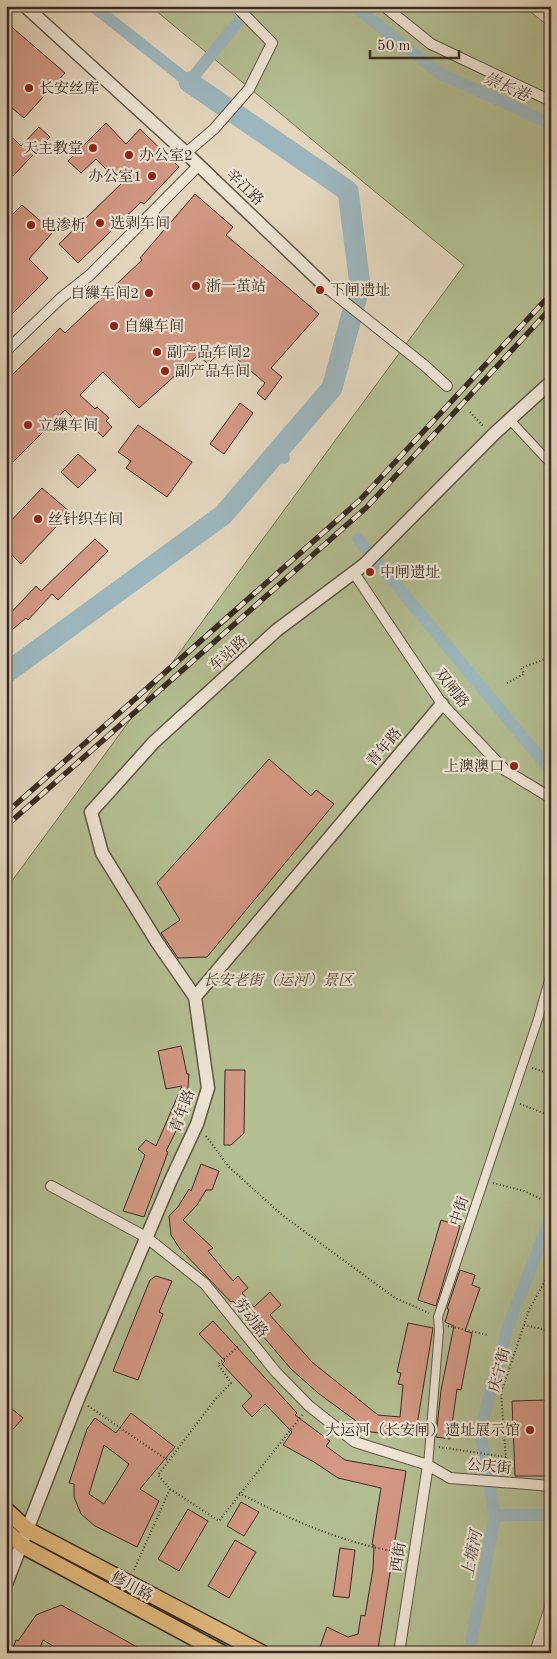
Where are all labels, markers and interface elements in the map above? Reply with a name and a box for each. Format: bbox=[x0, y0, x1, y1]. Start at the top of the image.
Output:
scale bar bbox=[370, 28, 458, 60]
text: 50 m bbox=[377, 39, 411, 54]
water label: 崇长港 bbox=[481, 69, 534, 106]
place label: 长安丝库 bbox=[39, 80, 99, 97]
marker: 长安丝库 bbox=[23, 82, 35, 94]
place label: 天主教堂 bbox=[23, 140, 83, 157]
marker: 天主教堂 bbox=[87, 142, 99, 154]
place label: 办公室2 bbox=[139, 147, 193, 164]
marker: 办公室2 bbox=[123, 149, 135, 161]
street label: 辛江路 bbox=[223, 166, 267, 209]
place label: 办公室1 bbox=[88, 168, 142, 185]
marker: 办公室1 bbox=[146, 170, 158, 182]
place label: 选剥车间 bbox=[110, 215, 170, 232]
place label: 电渗析 bbox=[41, 217, 86, 234]
marker: 选剥车间 bbox=[94, 217, 106, 229]
marker: 电渗析 bbox=[25, 219, 37, 231]
place label: 浙一茧站 bbox=[206, 278, 266, 295]
marker: 浙一茧站 bbox=[190, 280, 202, 292]
place label: 下闸遗址 bbox=[330, 282, 390, 299]
marker: 下闸遗址 bbox=[314, 284, 326, 296]
place label: 自繅车间2 bbox=[70, 285, 139, 302]
marker: 自繅车间2 bbox=[143, 287, 155, 299]
place label: 自繅车间 bbox=[124, 318, 184, 335]
marker: 自繅车间 bbox=[108, 320, 120, 332]
place label: 副产品车间2 bbox=[167, 344, 251, 361]
marker: 副产品车间2 bbox=[151, 346, 163, 358]
place label: 副产品车间 bbox=[175, 363, 250, 380]
marker: 副产品车间 bbox=[159, 365, 171, 377]
place label: 立繅车间 bbox=[38, 417, 98, 434]
marker: 立繅车间 bbox=[22, 419, 34, 431]
place label: 丝针织车间 bbox=[48, 511, 123, 528]
marker: 丝针织车间 bbox=[32, 513, 44, 525]
place label: 中闸遗址 bbox=[380, 564, 440, 581]
marker: 中闸遗址 bbox=[364, 566, 376, 578]
street label: 车站路 bbox=[206, 632, 251, 675]
street label: 双闸路 bbox=[431, 665, 472, 711]
street label: 青年路 bbox=[363, 725, 405, 770]
place label: 上澳澳口 bbox=[444, 758, 504, 775]
marker: 上澳澳口 bbox=[508, 760, 520, 772]
park label: 长安老街（运河）景区 bbox=[203, 972, 355, 989]
street label: 青年路 bbox=[167, 1087, 198, 1135]
street label: 中街 bbox=[447, 1194, 472, 1228]
street label: 劳动路 bbox=[230, 1295, 271, 1341]
street label: 庆宁街 bbox=[485, 1346, 514, 1394]
place label: 大运河（长安闸）遗址展示馆 bbox=[325, 1422, 520, 1439]
marker: 大运河（长安闸）遗址展示馆 bbox=[524, 1424, 536, 1436]
street label: 公庆街 bbox=[466, 1456, 512, 1477]
water label: 上塘河 bbox=[459, 1526, 486, 1579]
street label: 西街 bbox=[388, 1541, 409, 1573]
street label: 修川路 bbox=[108, 1568, 156, 1605]

